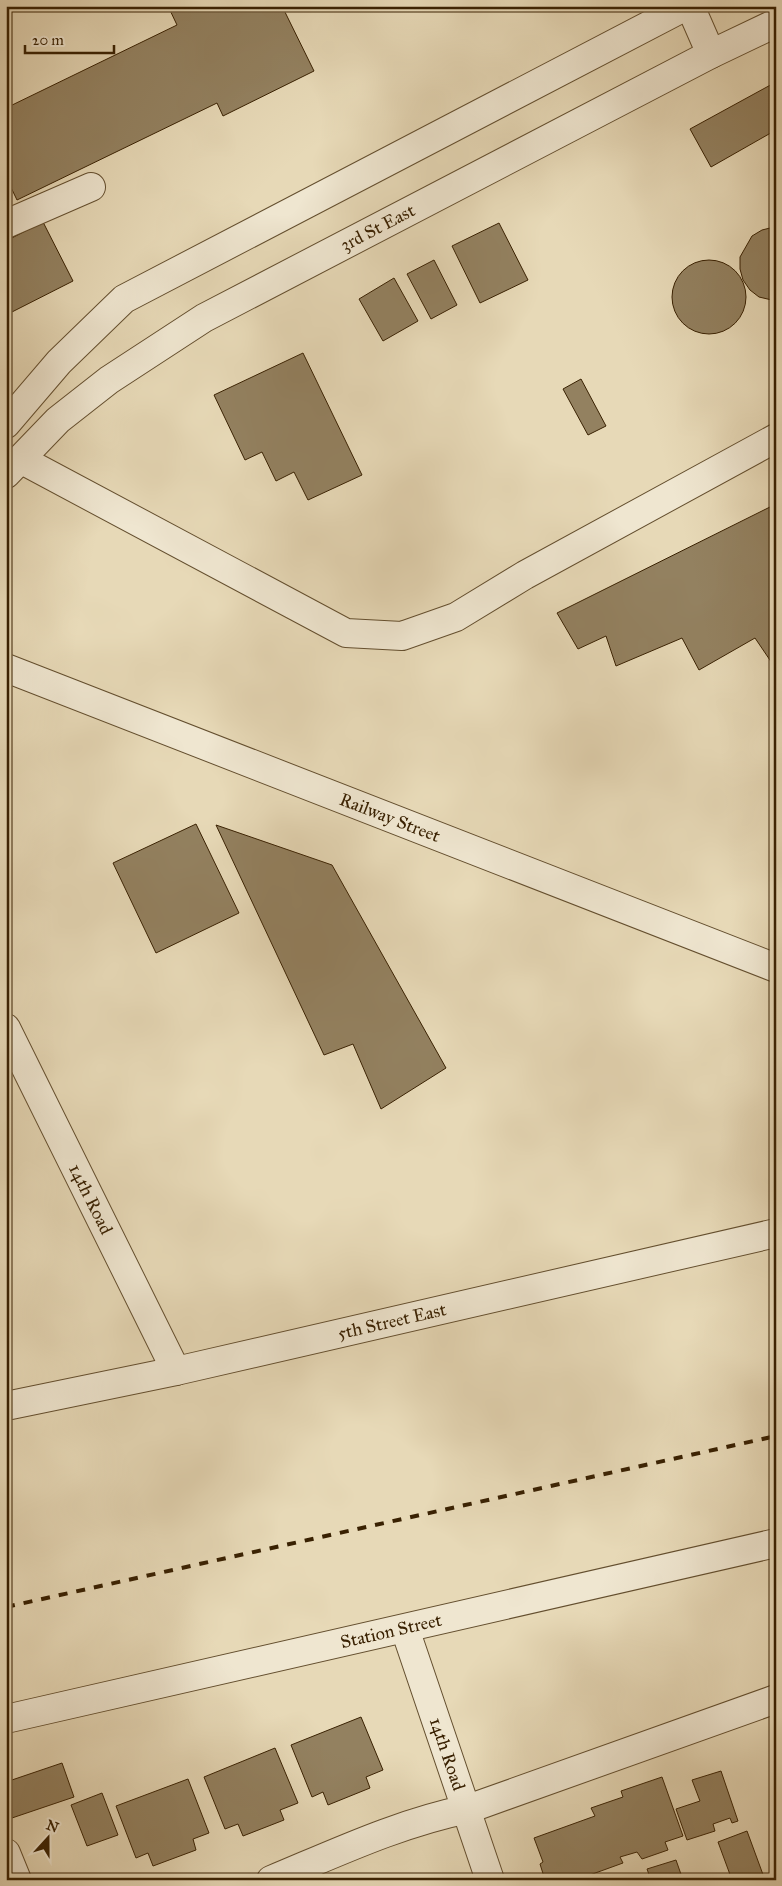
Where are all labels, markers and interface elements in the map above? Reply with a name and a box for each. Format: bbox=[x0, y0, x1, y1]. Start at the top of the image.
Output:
scale bar bbox=[25, 22, 114, 54]
text: 20 m bbox=[32, 31, 64, 49]
street label: 3rd St East bbox=[337, 199, 419, 256]
street label: Railway Street bbox=[336, 788, 444, 847]
street label: 14th Road bbox=[64, 1160, 118, 1238]
street label: 5th Street East bbox=[335, 1298, 449, 1345]
street label: Station Street bbox=[338, 1609, 444, 1653]
street label: 14th Road bbox=[425, 1715, 470, 1793]
north arrow bbox=[22, 1814, 72, 1864]
text: N bbox=[44, 1816, 61, 1836]

